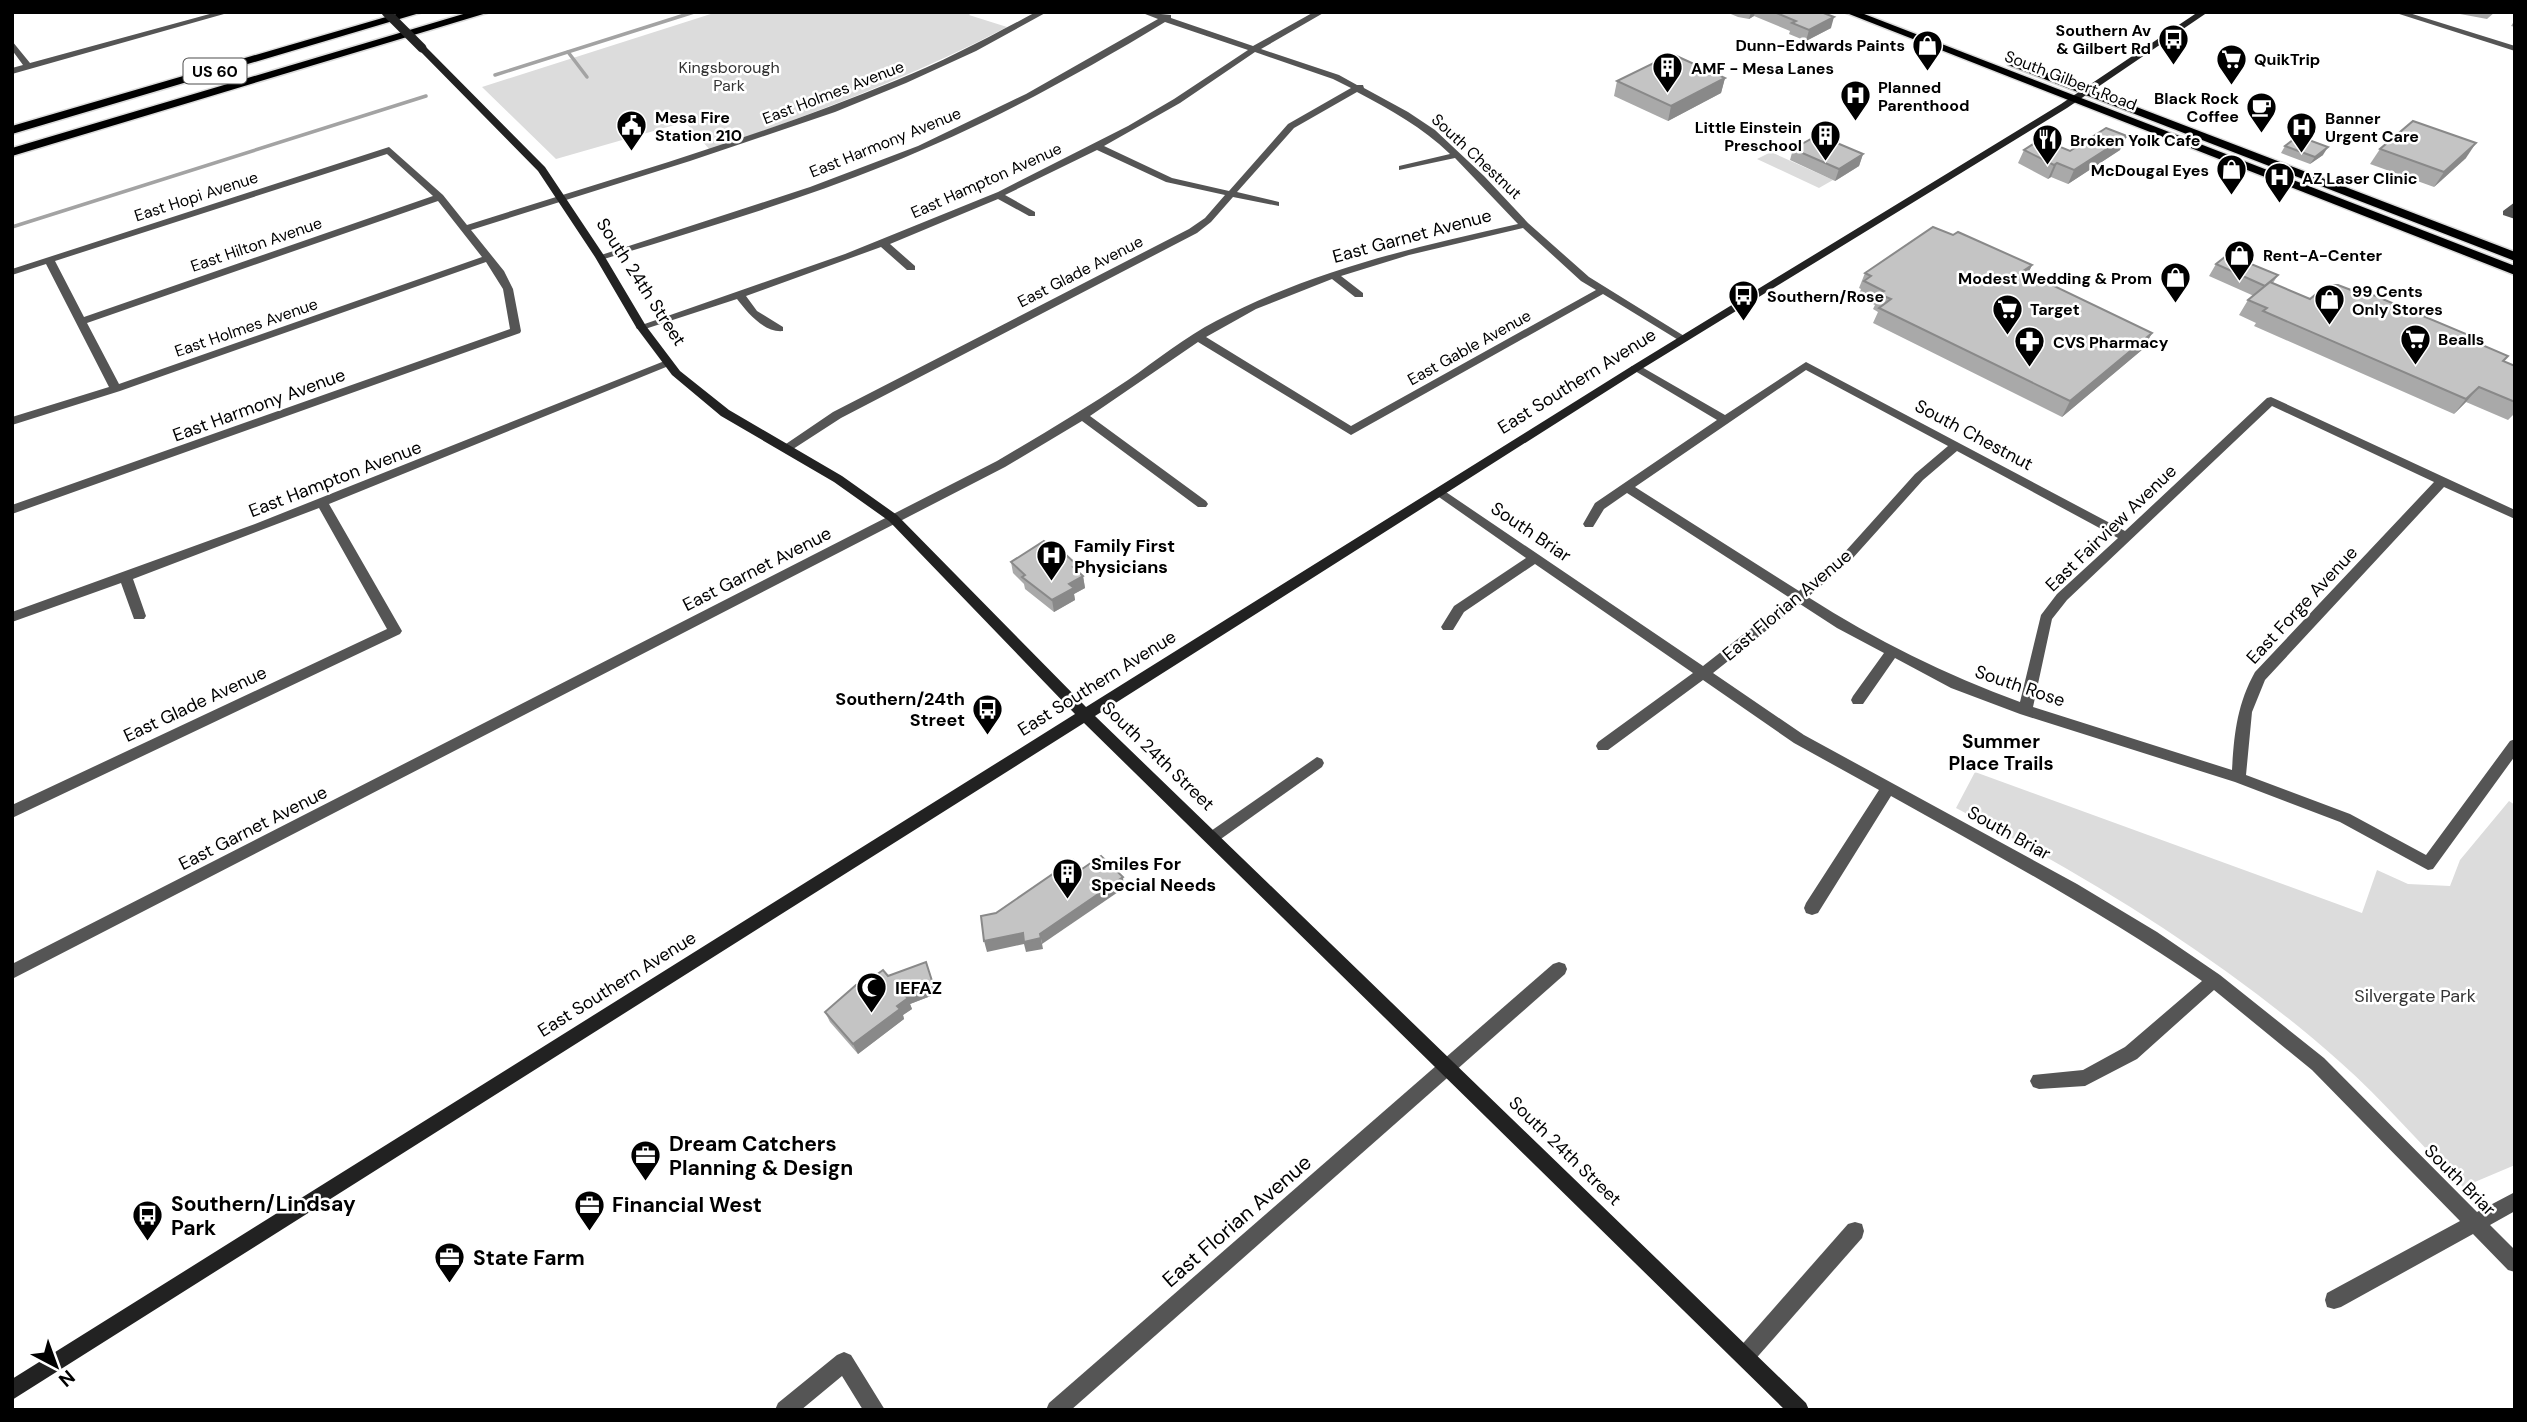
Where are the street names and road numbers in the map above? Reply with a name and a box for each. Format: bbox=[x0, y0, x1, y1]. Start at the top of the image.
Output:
street label: South Gilbert Road bbox=[2002, 46, 2140, 115]
street label: East Holmes Avenue bbox=[759, 56, 907, 129]
road number: US 60 bbox=[184, 58, 246, 83]
street label: East Harmony Avenue bbox=[806, 102, 964, 182]
street label: South Chestnut bbox=[1427, 109, 1526, 204]
street label: East Hampton Avenue bbox=[908, 138, 1065, 223]
street label: East Hopi Avenue bbox=[132, 167, 261, 226]
street label: East Garnet Avenue bbox=[1330, 203, 1494, 269]
street label: East Hilton Avenue bbox=[188, 212, 325, 277]
street label: South 24th Street bbox=[591, 213, 691, 351]
street label: East Glade Avenue bbox=[1014, 231, 1147, 312]
street label: East Holmes Avenue bbox=[172, 293, 320, 362]
street label: East Gable Avenue bbox=[1404, 305, 1535, 390]
street label: East Southern Avenue bbox=[1493, 322, 1661, 440]
street label: East Harmony Avenue bbox=[169, 363, 349, 447]
street label: South Chestnut bbox=[1911, 394, 2037, 476]
street label: East Hampton Avenue bbox=[245, 435, 425, 523]
street label: East Fairview Avenue bbox=[2040, 459, 2182, 597]
street label: South Briar bbox=[1486, 496, 1576, 568]
street label: East Garnet Avenue bbox=[679, 521, 835, 617]
street label: East Forge Avenue bbox=[2241, 541, 2363, 669]
street label: East Florian Avenue bbox=[1717, 544, 1857, 666]
street label: East Southern Avenue bbox=[1013, 624, 1181, 742]
street label: South Rose bbox=[1972, 659, 2068, 713]
street label: East Glade Avenue bbox=[120, 660, 270, 748]
street label: South 24th Street bbox=[1096, 696, 1220, 816]
street label: East Garnet Avenue bbox=[175, 780, 331, 876]
street label: South Briar bbox=[1963, 800, 2055, 866]
street label: East Southern Avenue bbox=[533, 925, 701, 1043]
street label: South 24th Street bbox=[1503, 1091, 1627, 1211]
street label: South Briar bbox=[2419, 1139, 2501, 1221]
street label: East Florian Avenue bbox=[1157, 1148, 1317, 1293]

